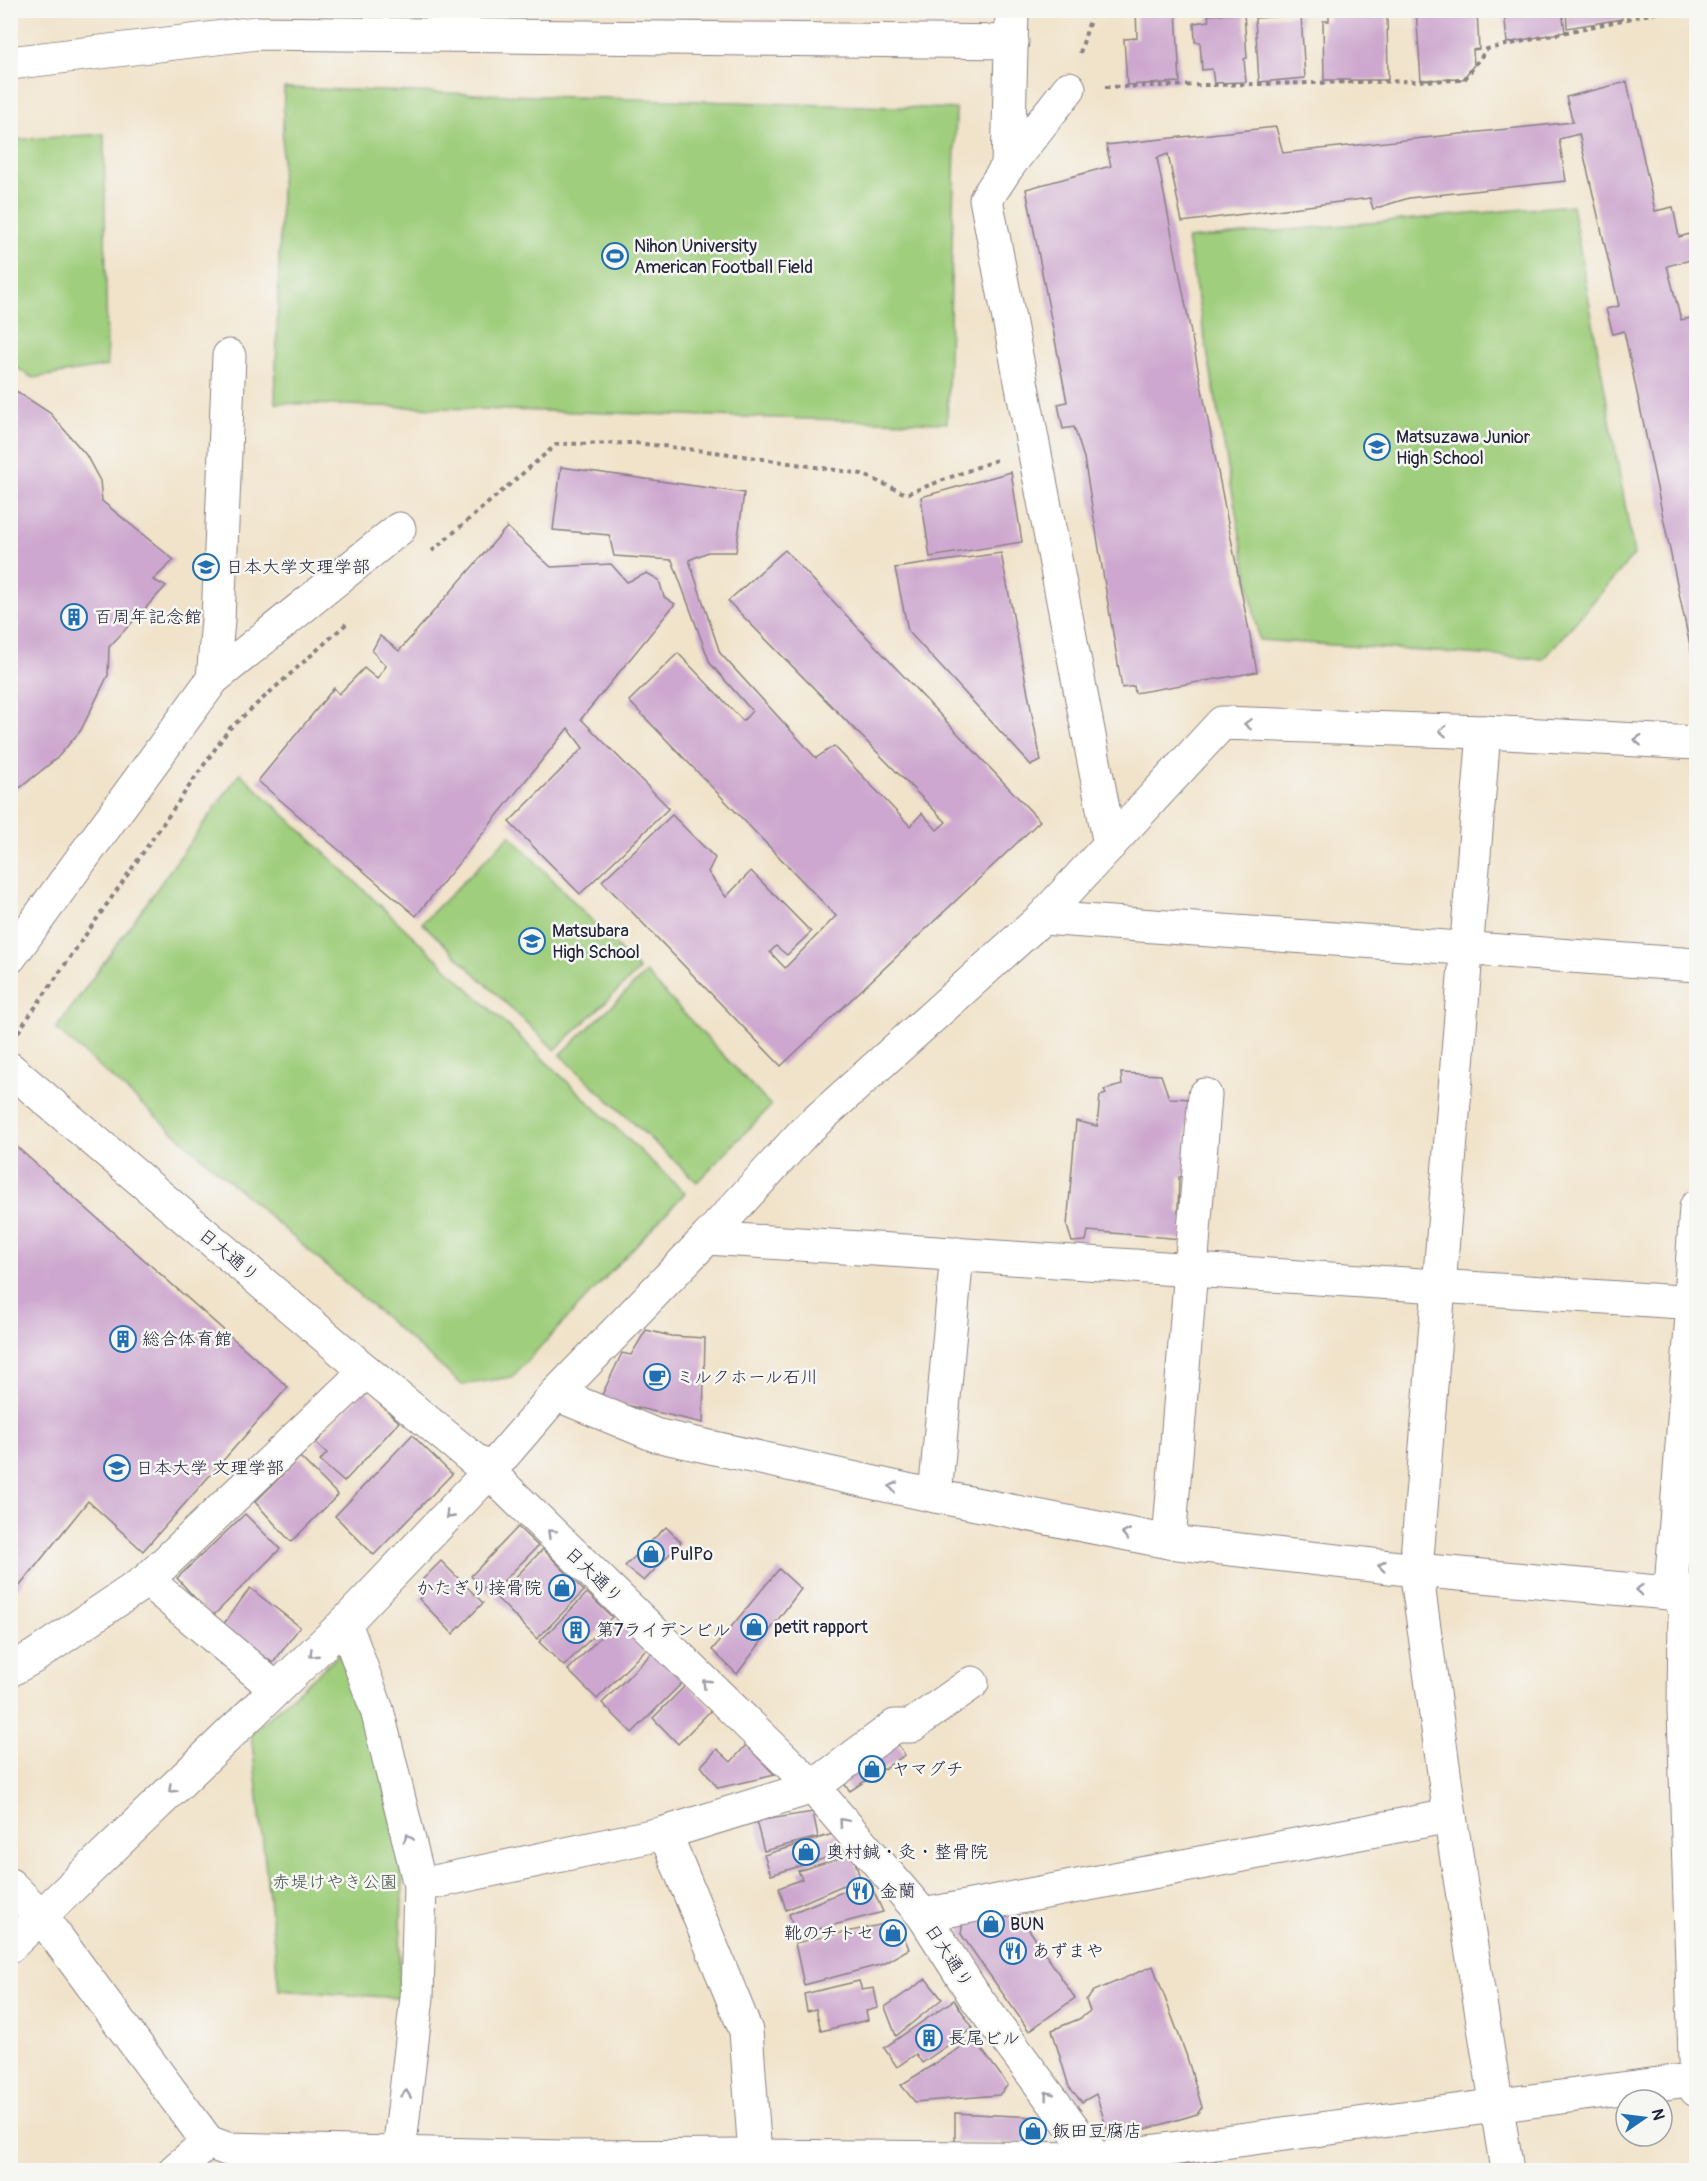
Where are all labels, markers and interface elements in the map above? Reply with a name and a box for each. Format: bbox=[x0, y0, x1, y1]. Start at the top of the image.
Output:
place label: Nihon University American Football Field bbox=[634, 235, 813, 279]
sports icon: Nihon University American Football Field bbox=[600, 241, 630, 271]
place label: Matsuzawa Junior High School bbox=[1396, 426, 1531, 470]
school or university icon: Matsuzawa Junior High School bbox=[1362, 432, 1392, 462]
school or university icon: 日本大学文理学部 bbox=[191, 552, 221, 582]
place label: 日本大学文理学部 bbox=[226, 556, 370, 579]
building icon: 百周年記念館 bbox=[59, 602, 89, 632]
place label: 百周年記念館 bbox=[94, 606, 202, 629]
one-way arrow bbox=[1244, 718, 1253, 731]
one-way arrow bbox=[1439, 725, 1448, 737]
one-way arrow bbox=[1634, 734, 1643, 747]
place label: Matsubara High School bbox=[552, 920, 640, 964]
school or university icon: Matsubara High School bbox=[517, 926, 547, 956]
street label: 日大通り bbox=[194, 1223, 264, 1287]
building icon: 総合体育館 bbox=[108, 1324, 138, 1354]
place label: 総合体育館 bbox=[142, 1328, 232, 1351]
cafe icon: ミルクホール石川 bbox=[642, 1362, 672, 1392]
place label: ミルクホール石川 bbox=[676, 1366, 819, 1389]
school or university icon: 日本大学 文理学部 bbox=[102, 1453, 132, 1483]
place label: 日本大学 文理学部 bbox=[136, 1457, 284, 1480]
one-way arrow bbox=[889, 1482, 899, 1495]
one-way arrow bbox=[445, 1508, 456, 1518]
one-way arrow bbox=[1121, 1528, 1131, 1541]
one-way arrow bbox=[548, 1529, 559, 1540]
shop icon: PulPo bbox=[636, 1539, 666, 1569]
street label: 日大通り bbox=[560, 1542, 628, 1609]
place label: PulPo bbox=[670, 1543, 713, 1566]
one-way arrow bbox=[1377, 1560, 1386, 1573]
shop icon: かたぎり接骨院 bbox=[547, 1573, 577, 1603]
place label: かたぎり接骨院 bbox=[416, 1577, 542, 1600]
one-way arrow bbox=[1634, 1584, 1643, 1597]
shop icon: petit rapport bbox=[739, 1612, 769, 1642]
building icon: 第7ライデンビル bbox=[561, 1615, 591, 1645]
place label: petit rapport bbox=[774, 1616, 869, 1639]
place label: 第7ライデンビル bbox=[596, 1619, 730, 1642]
one-way arrow bbox=[309, 1647, 320, 1658]
one-way arrow bbox=[703, 1680, 714, 1691]
shop icon: ヤマグチ bbox=[857, 1754, 887, 1784]
place label: ヤマグチ bbox=[892, 1758, 964, 1781]
one-way arrow bbox=[169, 1782, 180, 1793]
one-way arrow bbox=[839, 1818, 850, 1829]
one-way arrow bbox=[403, 1833, 416, 1843]
shop icon: 奥村鍼・灸・整骨院 bbox=[791, 1837, 821, 1867]
place label: 奥村鍼・灸・整骨院 bbox=[826, 1841, 988, 1864]
park label: 赤堤けやき公園 bbox=[272, 1871, 398, 1894]
restaurant icon: 金蘭 bbox=[845, 1876, 875, 1906]
place label: 金蘭 bbox=[880, 1880, 916, 1903]
shop icon: BUN bbox=[976, 1909, 1006, 1939]
place label: BUN bbox=[1010, 1913, 1044, 1936]
shop icon: 靴のチトセ bbox=[878, 1918, 908, 1948]
street label: 日大通り bbox=[919, 1920, 978, 1993]
place label: 靴のチトセ bbox=[784, 1922, 874, 1945]
restaurant icon: あずまや bbox=[998, 1936, 1028, 1966]
place label: あずまや bbox=[1032, 1940, 1104, 1963]
building icon: 長尾ビル bbox=[914, 2023, 944, 2053]
place label: 長尾ビル bbox=[948, 2027, 1020, 2050]
north arrow bbox=[1614, 2088, 1674, 2148]
one-way arrow bbox=[399, 2089, 411, 2098]
one-way arrow bbox=[1045, 2091, 1056, 2102]
text: N bbox=[1647, 2107, 1669, 2122]
shop icon: 飯田豆腐店 bbox=[1018, 2116, 1048, 2146]
place label: 飯田豆腐店 bbox=[1052, 2120, 1142, 2143]

